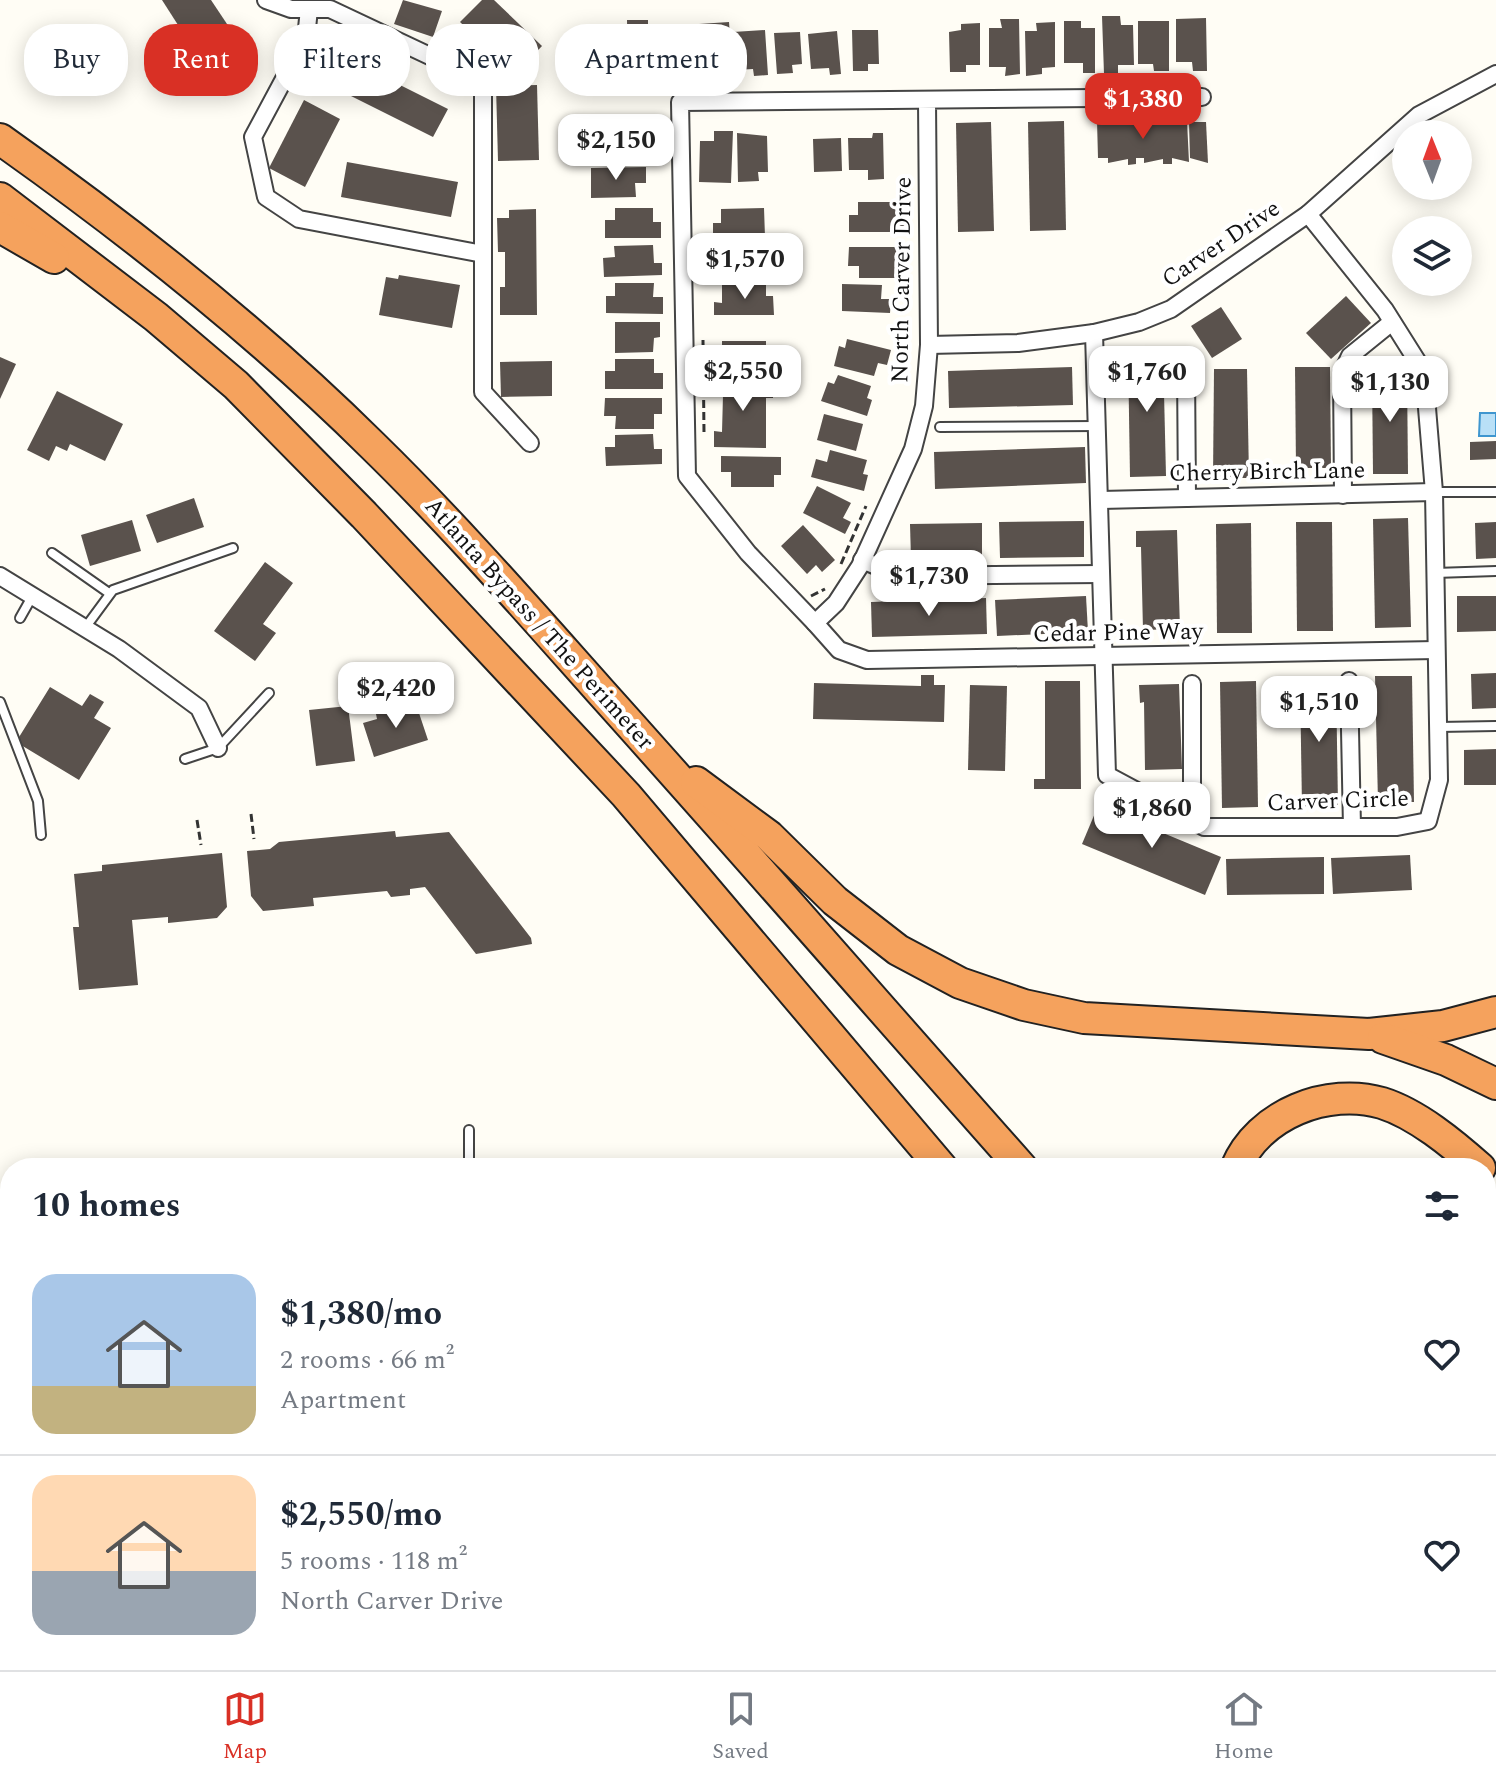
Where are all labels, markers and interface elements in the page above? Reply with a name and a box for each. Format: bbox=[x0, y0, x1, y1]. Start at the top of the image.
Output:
chip: Buy bbox=[24, 24, 128, 96]
chip: Rent bbox=[144, 24, 258, 96]
chip: Filters bbox=[274, 24, 410, 96]
chip: New bbox=[426, 24, 539, 96]
chip: Apartment bbox=[555, 24, 747, 96]
pin: $1,380 bbox=[1078, 73, 1208, 141]
text: $1,380 bbox=[1103, 79, 1183, 119]
pin: $2,150 bbox=[551, 114, 681, 182]
text: $2,150 bbox=[576, 120, 656, 160]
north arrow bbox=[1392, 120, 1472, 200]
map controls bbox=[1392, 120, 1472, 296]
street label: North Carver Drive bbox=[882, 177, 922, 383]
street label: Carver Drive bbox=[1155, 191, 1287, 297]
button: layers bbox=[1392, 216, 1472, 296]
pin: $1,570 bbox=[680, 233, 810, 301]
text: $1,570 bbox=[705, 239, 785, 279]
pin: $2,550 bbox=[678, 345, 808, 413]
pin: $1,760 bbox=[1082, 346, 1212, 414]
text: $2,550 bbox=[703, 351, 783, 391]
text: $1,760 bbox=[1107, 352, 1187, 392]
pin: $1,130 bbox=[1325, 356, 1455, 424]
text: $1,130 bbox=[1350, 362, 1430, 402]
street label: Cherry Birch Lane bbox=[1169, 452, 1365, 492]
street label: Atlanta Bypass / The Perimeter bbox=[415, 490, 663, 758]
pin: $1,730 bbox=[864, 550, 994, 618]
text: $1,730 bbox=[889, 556, 969, 596]
street label: Cedar Pine Way bbox=[1033, 613, 1205, 652]
pin: $2,420 bbox=[331, 662, 461, 730]
text: $2,420 bbox=[356, 668, 436, 708]
pin: $1,510 bbox=[1254, 676, 1384, 744]
text: $1,510 bbox=[1279, 682, 1359, 722]
street label: Carver Circle bbox=[1266, 781, 1410, 821]
pin: $1,860 bbox=[1087, 782, 1217, 850]
text: $1,860 bbox=[1112, 788, 1192, 828]
text: 10 homes bbox=[32, 1180, 181, 1232]
icon: filters bbox=[1420, 1184, 1464, 1228]
text: $1,380/mo bbox=[280, 1288, 442, 1340]
icon: home bbox=[96, 1306, 192, 1402]
icon: heart bbox=[1420, 1332, 1464, 1376]
text: 2 rooms · 66 m² bbox=[280, 1340, 454, 1380]
text: Apartment bbox=[280, 1380, 406, 1420]
text: $2,550/mo bbox=[280, 1489, 442, 1541]
icon: home bbox=[96, 1507, 192, 1603]
icon: heart bbox=[1420, 1533, 1464, 1577]
text: 5 rooms · 118 m² bbox=[280, 1541, 467, 1581]
text: North Carver Drive bbox=[280, 1581, 503, 1621]
tab: Map bbox=[223, 1687, 267, 1768]
tab: Saved bbox=[712, 1687, 769, 1768]
tab: Home bbox=[1214, 1687, 1273, 1768]

